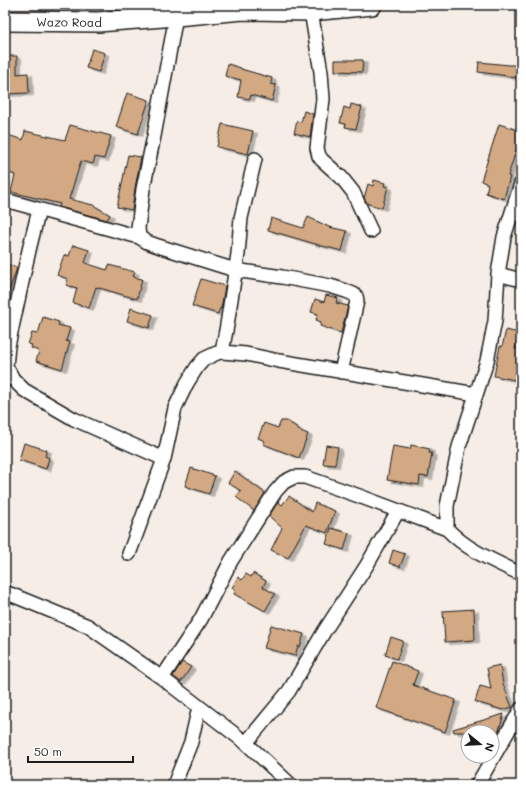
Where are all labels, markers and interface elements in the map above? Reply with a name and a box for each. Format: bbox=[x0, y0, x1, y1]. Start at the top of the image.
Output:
street label: Wazo Road bbox=[36, 13, 102, 30]
north arrow bbox=[460, 724, 500, 764]
scale bar bbox=[28, 738, 133, 764]
text: N bbox=[482, 741, 498, 754]
text: 50 m bbox=[34, 743, 62, 759]

